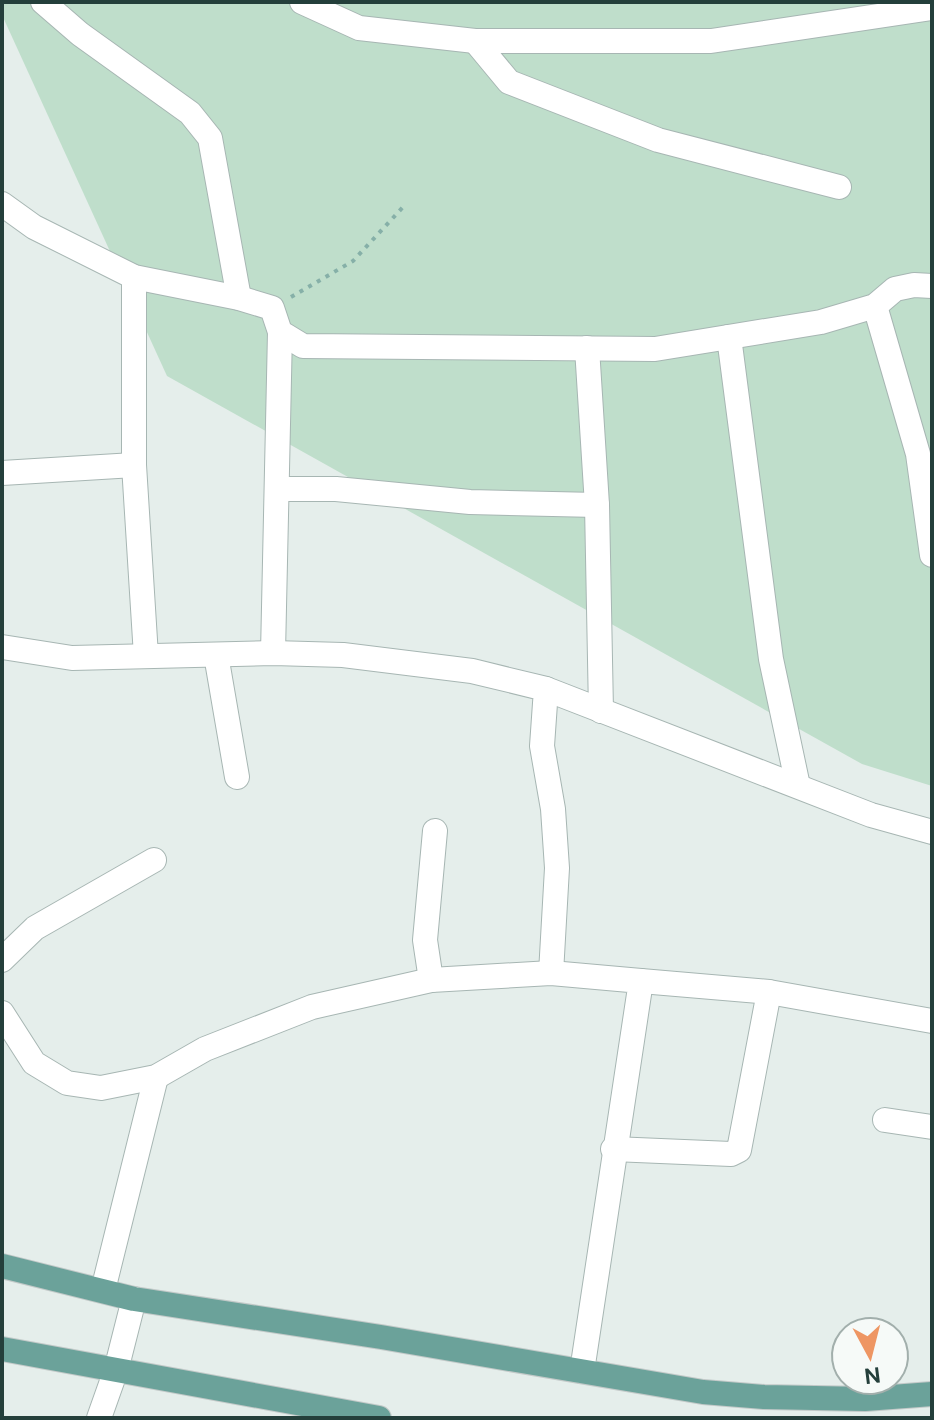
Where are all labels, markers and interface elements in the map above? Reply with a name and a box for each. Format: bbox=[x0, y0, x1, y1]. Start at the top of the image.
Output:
north arrow bbox=[830, 1316, 910, 1396]
text: N bbox=[863, 1360, 882, 1391]

